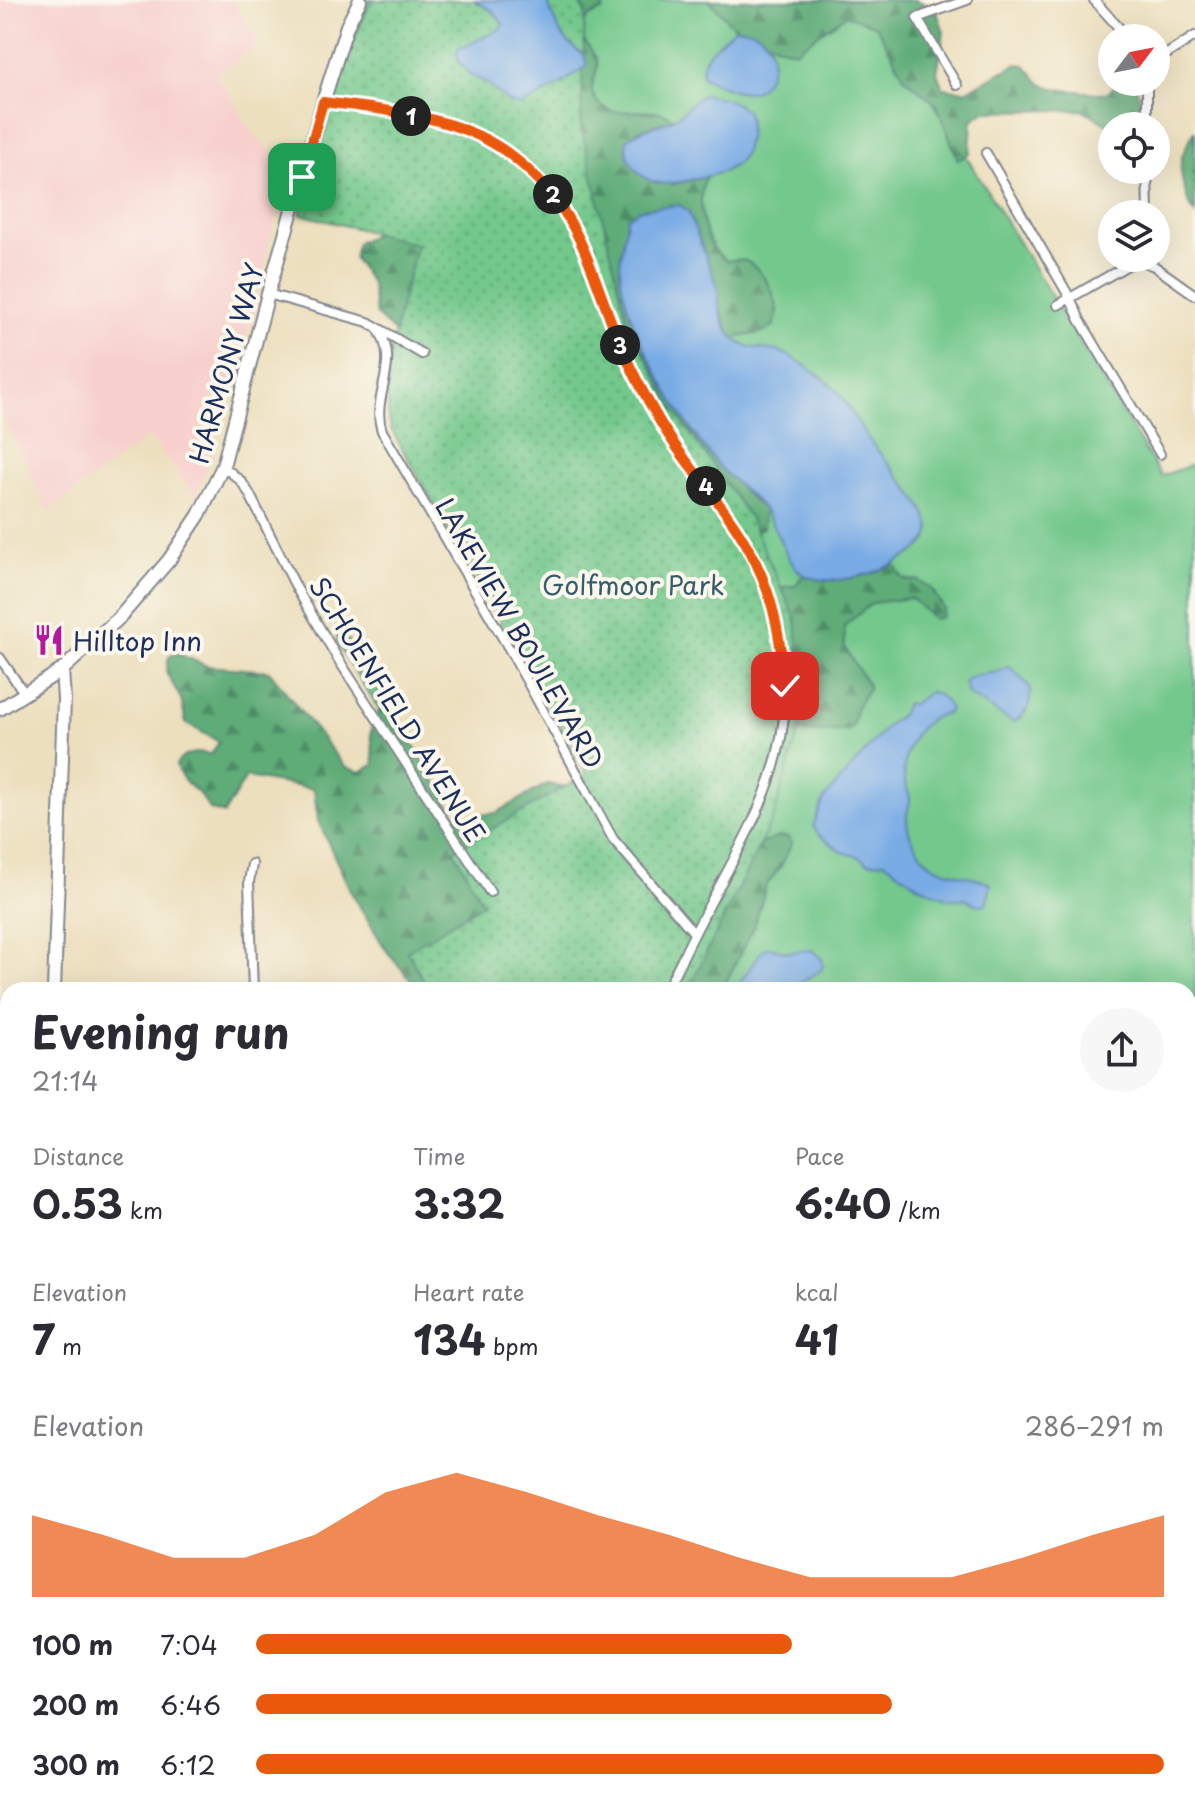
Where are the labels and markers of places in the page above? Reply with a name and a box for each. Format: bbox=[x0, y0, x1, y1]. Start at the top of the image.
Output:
pin: 1 bbox=[391, 96, 431, 136]
pin bbox=[268, 143, 336, 211]
pin: 2 bbox=[533, 174, 573, 214]
pin: 3 bbox=[600, 325, 640, 365]
pin: 4 bbox=[686, 466, 726, 506]
place label: Hilltop Inn bbox=[73, 621, 202, 660]
restaurant icon: Hilltop Inn bbox=[32, 623, 66, 657]
pin bbox=[751, 652, 819, 720]

